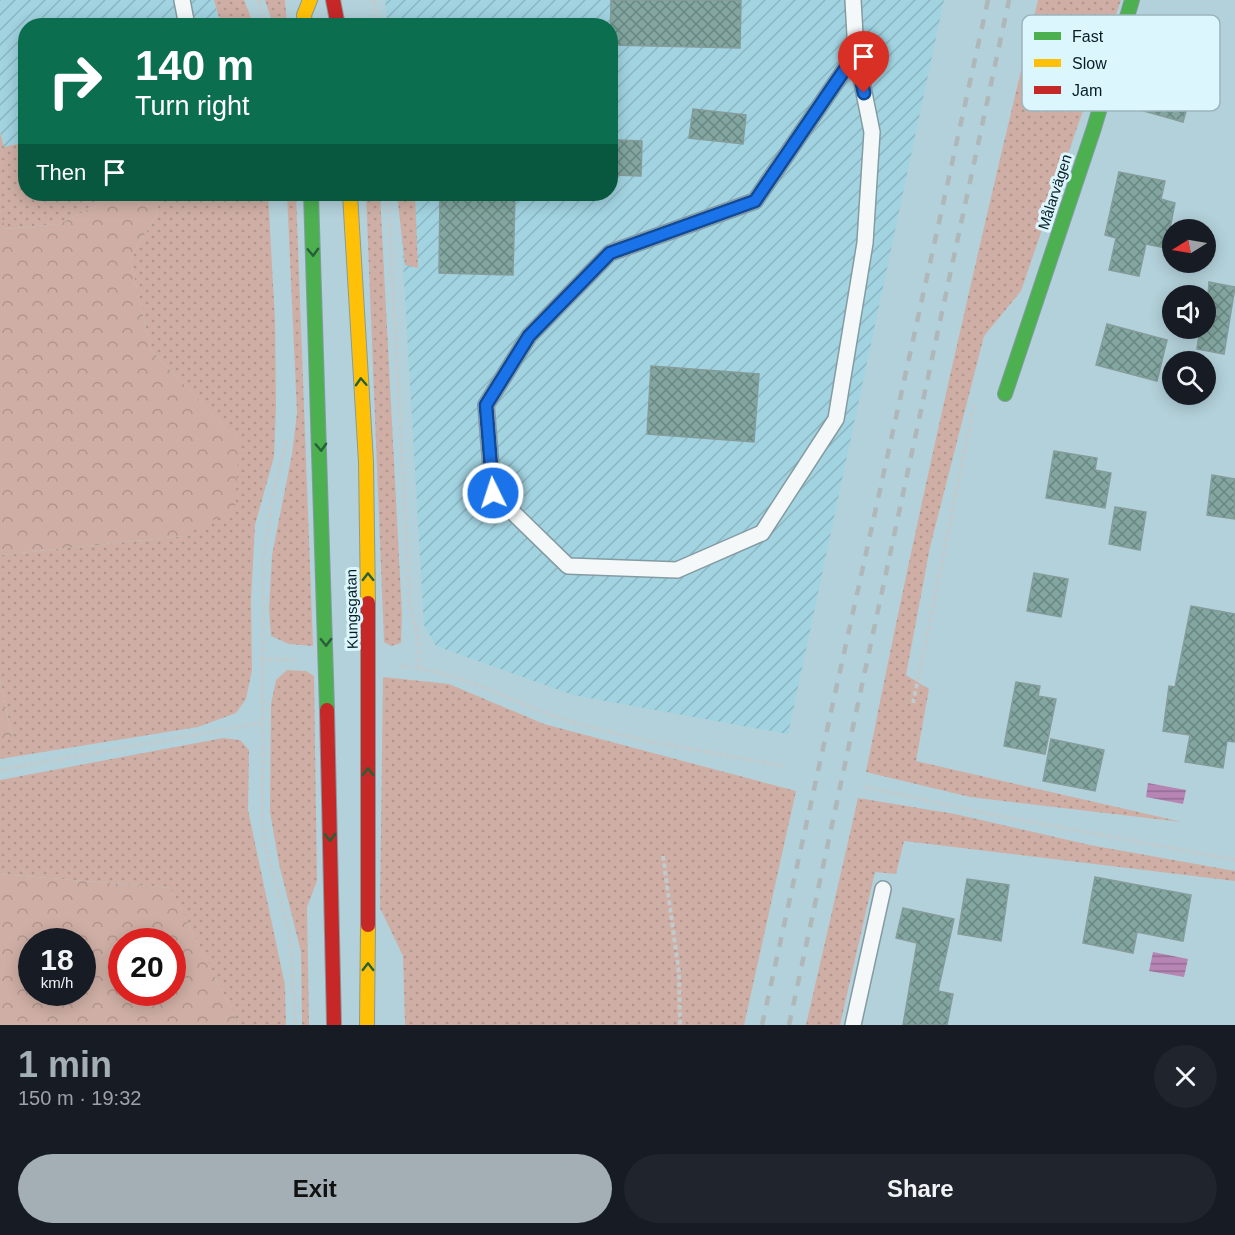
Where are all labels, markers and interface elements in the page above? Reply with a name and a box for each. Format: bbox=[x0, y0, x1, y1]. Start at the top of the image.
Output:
legend bbox=[1022, 15, 1220, 111]
text: Fast bbox=[1072, 28, 1104, 45]
pin bbox=[838, 31, 889, 93]
icon: arrive bbox=[847, 40, 880, 73]
icon: right bbox=[36, 42, 114, 120]
text: 140 m bbox=[135, 42, 254, 89]
text: Slow bbox=[1072, 55, 1107, 72]
text: Jam bbox=[1072, 82, 1102, 99]
text: Turn right bbox=[135, 91, 250, 121]
street label: Målarvägen bbox=[1034, 152, 1075, 232]
icon: arrive bbox=[98, 156, 131, 189]
text: Then bbox=[36, 160, 86, 185]
north arrow bbox=[1162, 219, 1216, 273]
map controls bbox=[1162, 219, 1216, 405]
one-way arrow bbox=[307, 247, 320, 256]
button: sound bbox=[1162, 285, 1216, 339]
button: search bbox=[1162, 351, 1216, 405]
one-way arrow bbox=[355, 377, 368, 386]
one-way arrow bbox=[314, 442, 327, 451]
position arrow bbox=[461, 461, 525, 525]
street label: Kungsgatan bbox=[342, 569, 361, 649]
one-way arrow bbox=[362, 572, 374, 581]
one-way arrow bbox=[319, 637, 332, 646]
one-way arrow bbox=[362, 767, 374, 776]
one-way arrow bbox=[324, 832, 336, 841]
speed limit sign: 20 bbox=[108, 928, 186, 1006]
text: 18 bbox=[40, 943, 74, 976]
one-way arrow bbox=[362, 962, 374, 971]
text: km/h bbox=[41, 974, 73, 991]
text: 1 min bbox=[18, 1044, 112, 1085]
button: close bbox=[1154, 1045, 1217, 1108]
text: 150 m · 19:32 bbox=[18, 1087, 141, 1109]
button: Exit bbox=[18, 1154, 612, 1223]
button: Share bbox=[624, 1154, 1217, 1223]

